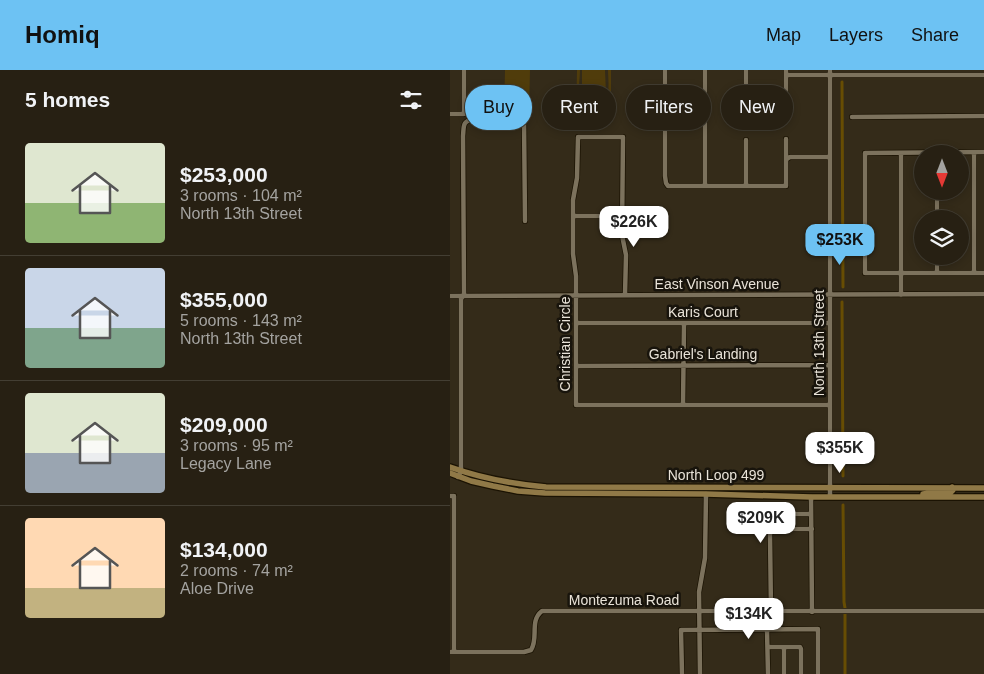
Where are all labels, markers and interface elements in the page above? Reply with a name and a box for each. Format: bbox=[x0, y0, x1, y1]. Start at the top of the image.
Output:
text: Homiq bbox=[25, 21, 100, 48]
text: Map bbox=[766, 25, 801, 45]
text: Layers bbox=[829, 25, 883, 45]
text: Share bbox=[911, 25, 959, 45]
chip: Buy bbox=[465, 85, 532, 130]
chip: Rent bbox=[542, 85, 616, 130]
chip: Filters bbox=[626, 85, 711, 130]
chip: New bbox=[721, 85, 793, 130]
icon: filters bbox=[397, 86, 425, 114]
text: 5 homes bbox=[25, 88, 110, 111]
north arrow bbox=[914, 145, 969, 200]
map controls bbox=[914, 145, 969, 265]
icon: home bbox=[65, 163, 125, 223]
text: $253,000 bbox=[180, 163, 268, 186]
text: 3 rooms · 104 m² bbox=[180, 187, 302, 204]
text: North 13th Street bbox=[180, 205, 302, 222]
pin: $226K bbox=[599, 206, 669, 248]
button: layers bbox=[914, 210, 969, 265]
text: $226K bbox=[610, 213, 658, 230]
pin: $253K bbox=[805, 224, 875, 266]
text: $253K bbox=[816, 231, 864, 248]
street label: East Vinson Avenue bbox=[655, 276, 780, 292]
icon: home bbox=[65, 288, 125, 348]
text: $355,000 bbox=[180, 288, 268, 311]
street label: North 13th Street bbox=[811, 290, 827, 396]
street label: Christian Circle bbox=[557, 296, 573, 391]
street label: Karis Court bbox=[668, 304, 738, 320]
text: 5 rooms · 143 m² bbox=[180, 312, 302, 329]
text: North 13th Street bbox=[180, 330, 302, 347]
street label: Gabriel's Landing bbox=[649, 346, 757, 362]
icon: home bbox=[65, 413, 125, 473]
text: $209,000 bbox=[180, 413, 268, 436]
pin: $355K bbox=[805, 432, 875, 474]
text: 3 rooms · 95 m² bbox=[180, 437, 293, 454]
text: $355K bbox=[816, 439, 864, 456]
text: Legacy Lane bbox=[180, 455, 272, 472]
street label: North Loop 499 bbox=[668, 467, 764, 483]
pin: $209K bbox=[726, 502, 796, 544]
text: $209K bbox=[737, 509, 785, 526]
icon: home bbox=[65, 538, 125, 598]
text: $134,000 bbox=[180, 538, 268, 561]
text: 2 rooms · 74 m² bbox=[180, 562, 293, 579]
text: Aloe Drive bbox=[180, 580, 254, 597]
street label: Montezuma Road bbox=[569, 592, 679, 608]
pin: $134K bbox=[714, 598, 784, 640]
text: $134K bbox=[725, 605, 773, 622]

